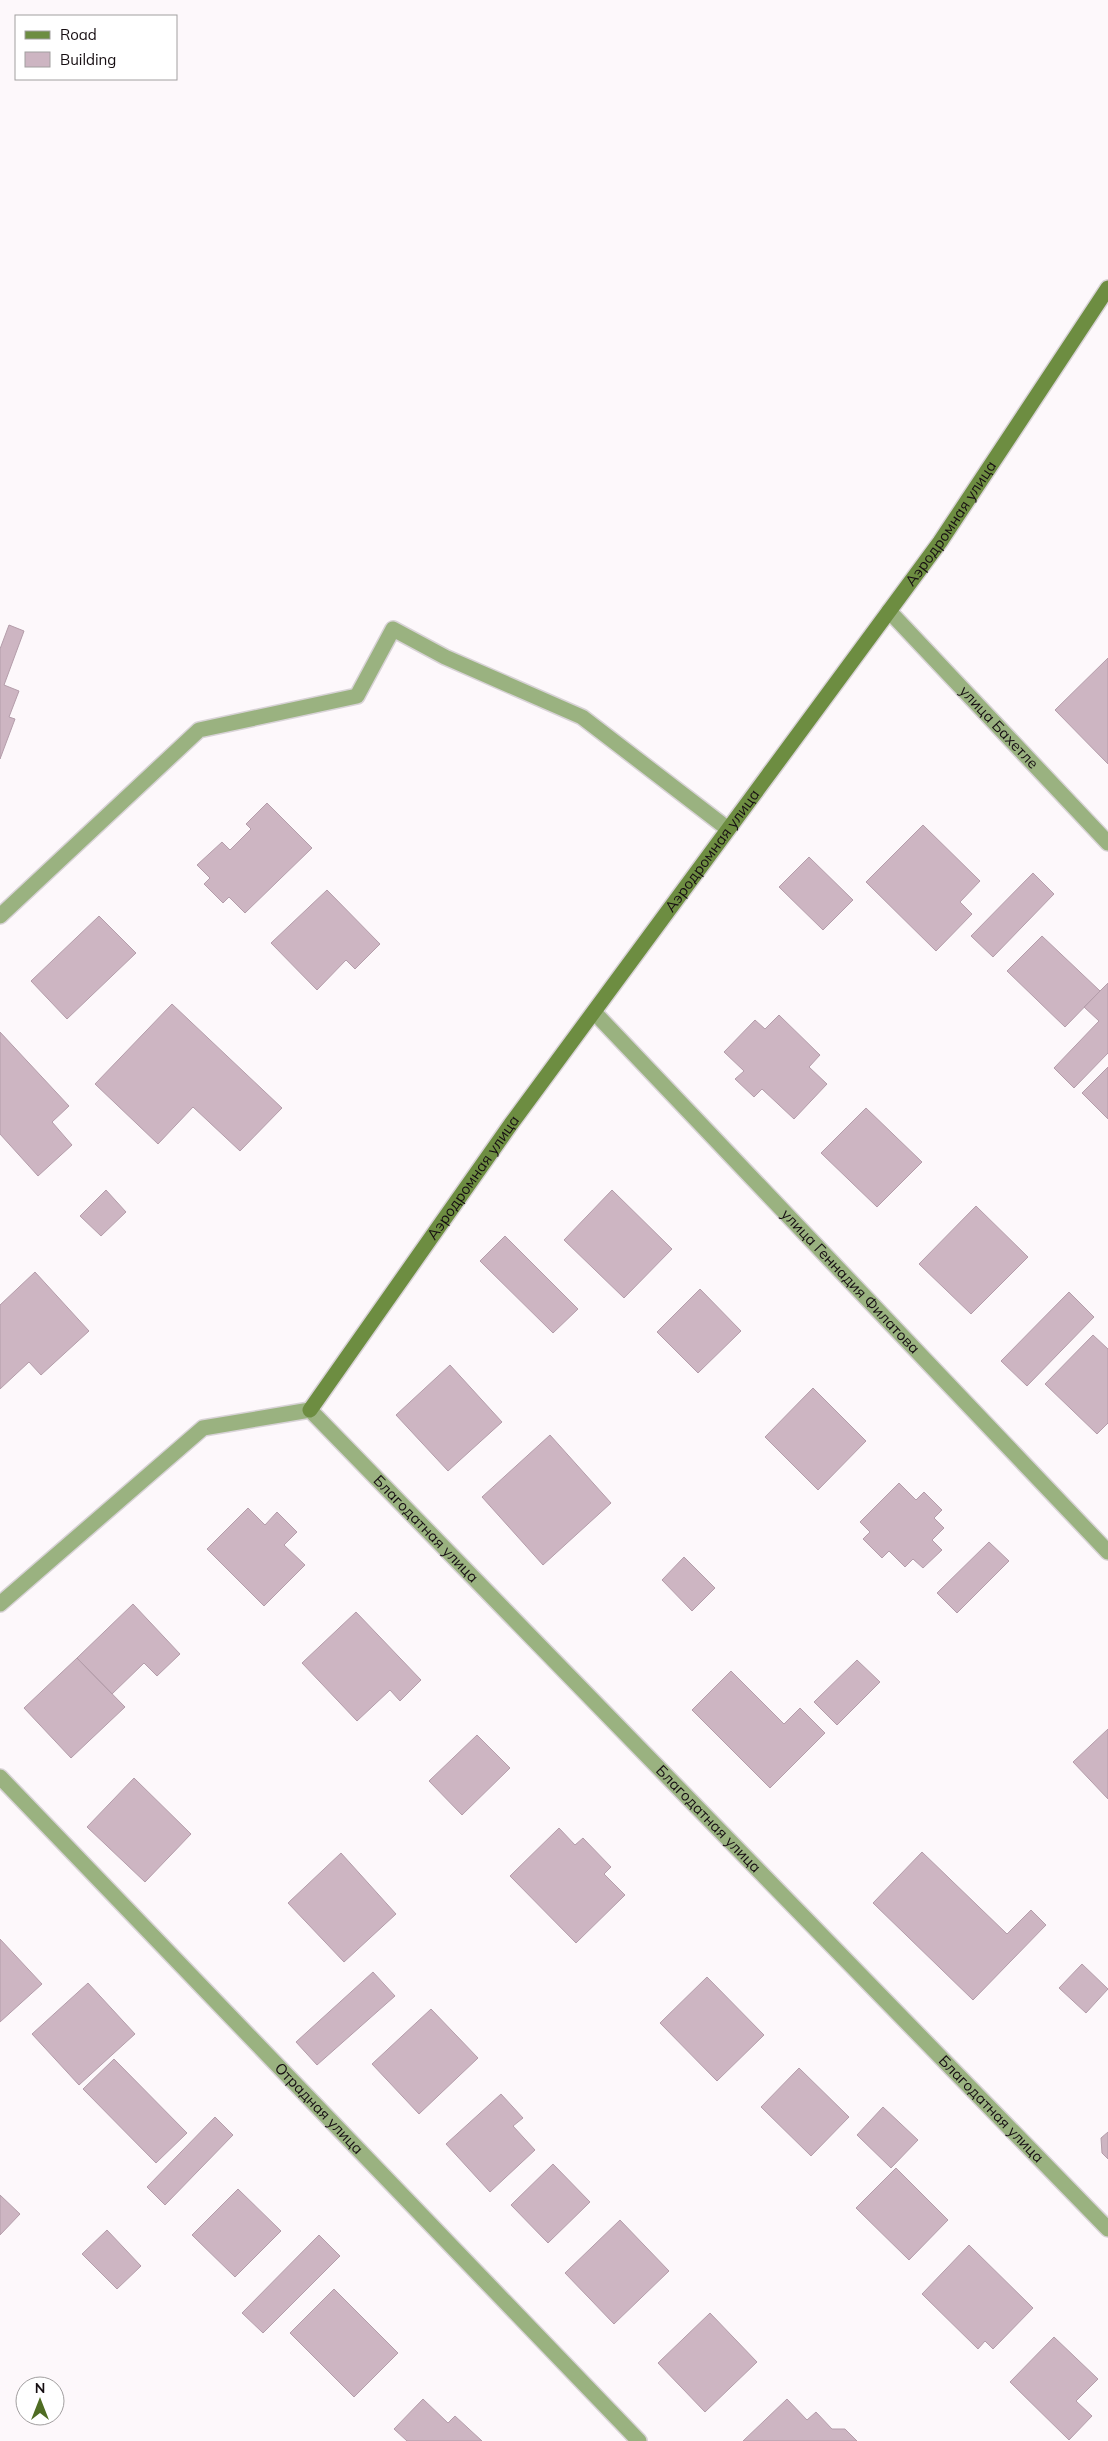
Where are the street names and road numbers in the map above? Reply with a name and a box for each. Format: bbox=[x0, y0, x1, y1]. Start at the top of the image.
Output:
street label: Аэродромная улица bbox=[901, 457, 1000, 590]
street label: улица Бахетле bbox=[955, 681, 1043, 773]
street label: Аэродромная улица bbox=[660, 785, 764, 916]
street label: Аэродромная улица bbox=[423, 1111, 523, 1243]
street label: улица Геннадия Филатова bbox=[777, 1205, 924, 1358]
street label: Благодатная улица bbox=[370, 1471, 483, 1586]
street label: Благодатная улица bbox=[652, 1761, 765, 1876]
street label: Благодатная улица bbox=[935, 2051, 1048, 2166]
street label: Отрадная улица bbox=[271, 2058, 368, 2158]

